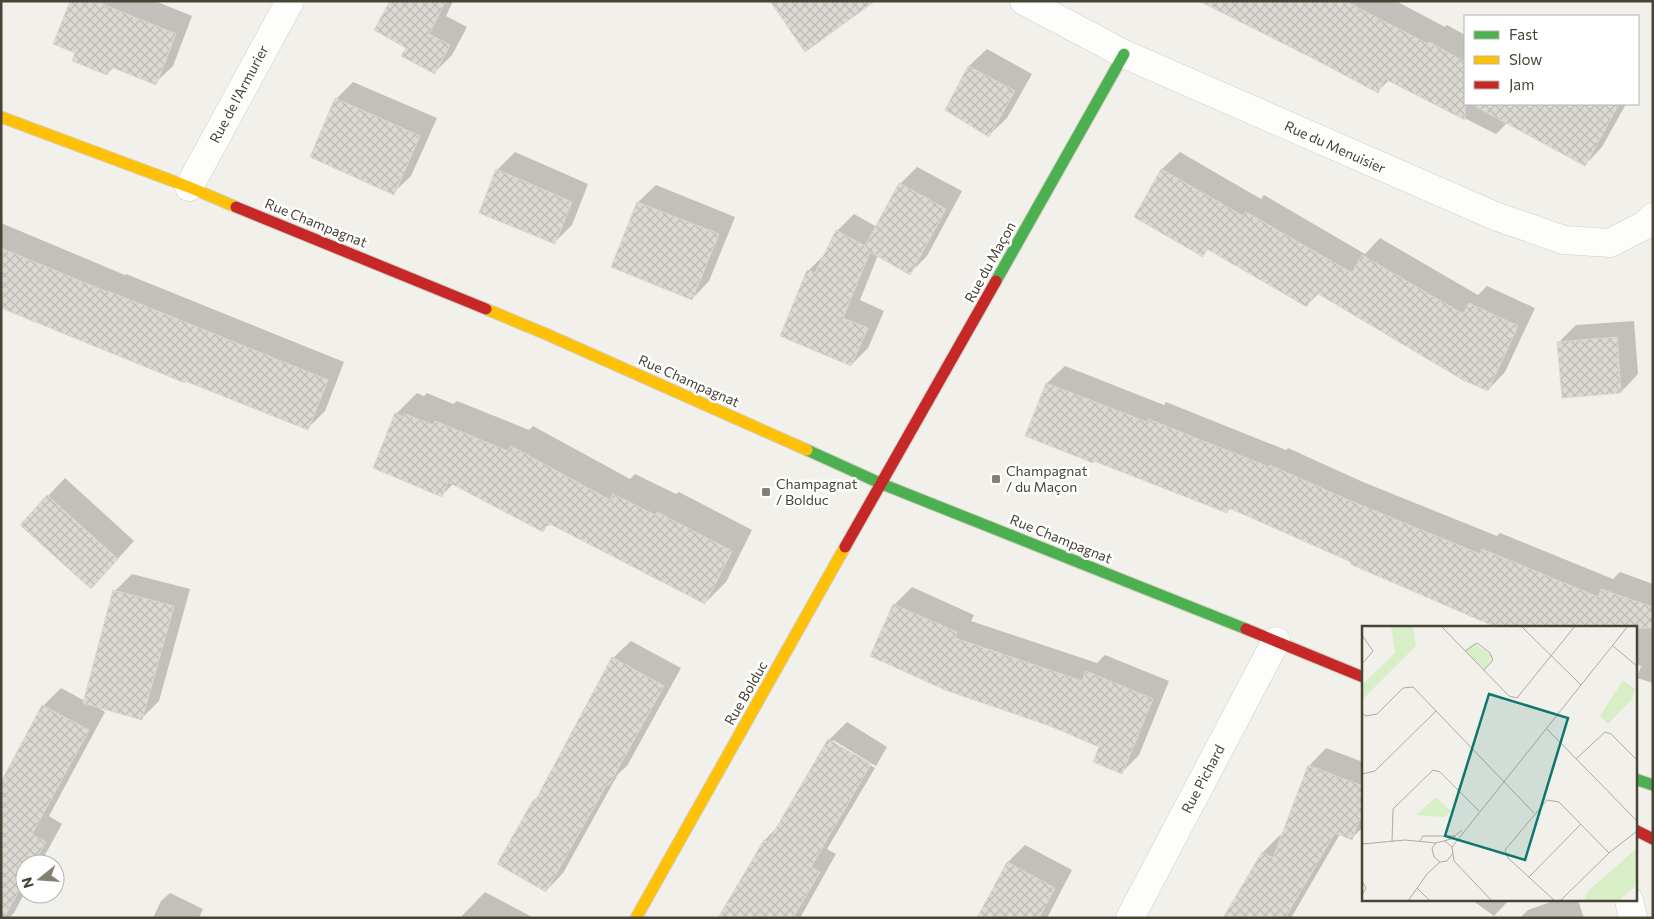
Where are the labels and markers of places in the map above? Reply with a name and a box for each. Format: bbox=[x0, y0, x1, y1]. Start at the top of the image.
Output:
place label: Champagnat / du Maçon bbox=[1006, 462, 1088, 495]
marker: Champagnat / du Maçon bbox=[990, 473, 1002, 485]
place label: Champagnat / Bolduc bbox=[776, 475, 858, 508]
marker: Champagnat / Bolduc bbox=[760, 486, 772, 498]

